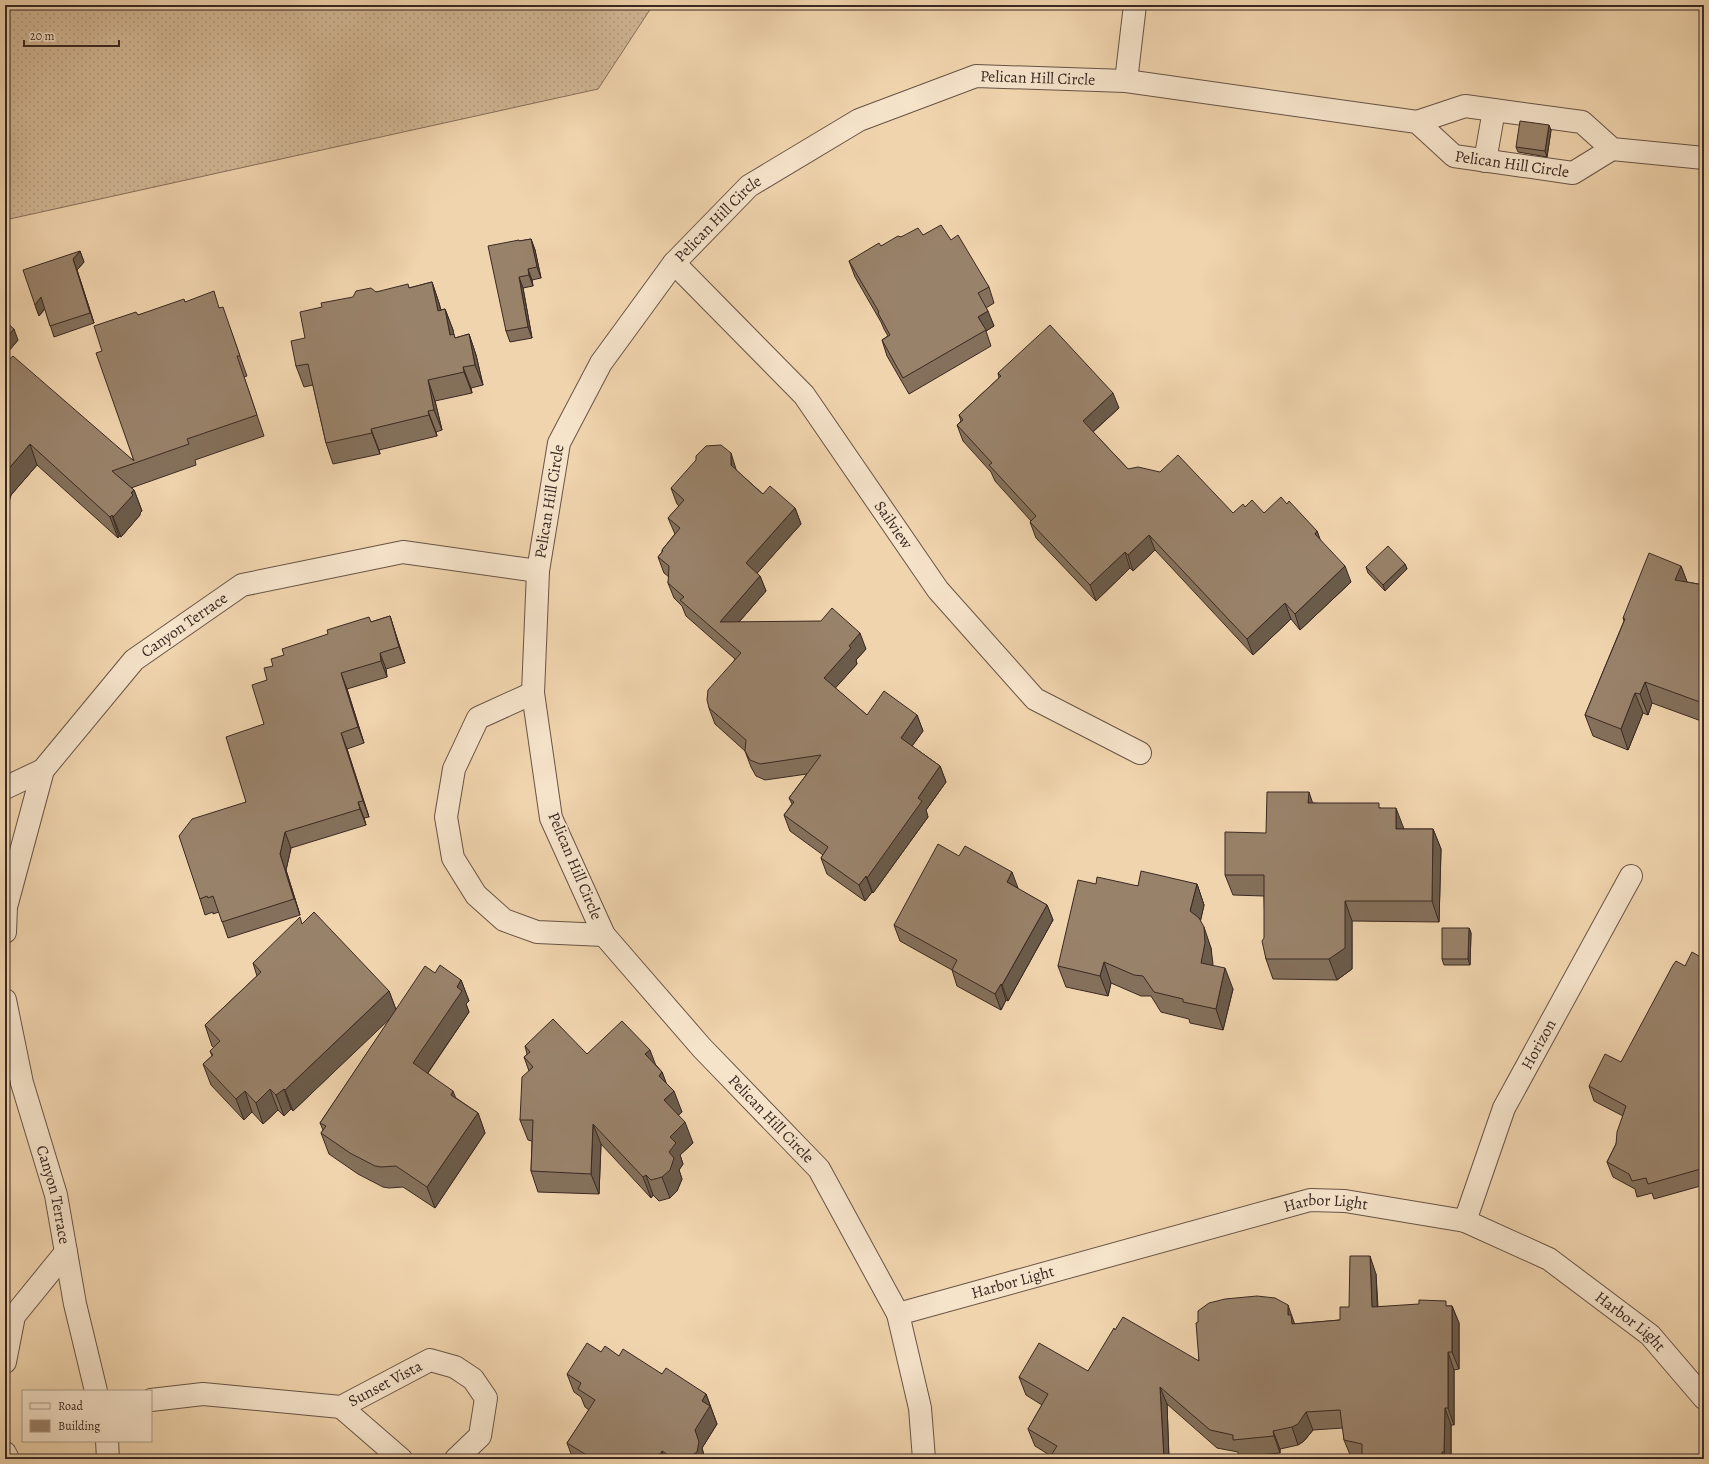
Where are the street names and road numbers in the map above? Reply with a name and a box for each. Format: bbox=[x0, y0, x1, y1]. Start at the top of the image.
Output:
street label: Pelican Hill Circle bbox=[980, 65, 1096, 91]
street label: Pelican Hill Circle bbox=[1453, 145, 1571, 183]
street label: Pelican Hill Circle bbox=[670, 170, 766, 267]
street label: Pelican Hill Circle bbox=[529, 443, 570, 560]
street label: Sailview bbox=[869, 496, 918, 554]
street label: Canyon Terrace bbox=[137, 587, 232, 663]
street label: Pelican Hill Circle bbox=[542, 809, 608, 923]
street label: Horizon bbox=[1516, 1015, 1562, 1074]
street label: Pelican Hill Circle bbox=[723, 1070, 819, 1168]
street label: Canyon Terrace bbox=[31, 1143, 75, 1246]
street label: Harbor Light bbox=[1281, 1189, 1370, 1218]
street label: Harbor Light bbox=[969, 1260, 1057, 1304]
street label: Harbor Light bbox=[1590, 1286, 1671, 1357]
street label: Sunset Vista bbox=[344, 1355, 427, 1412]

